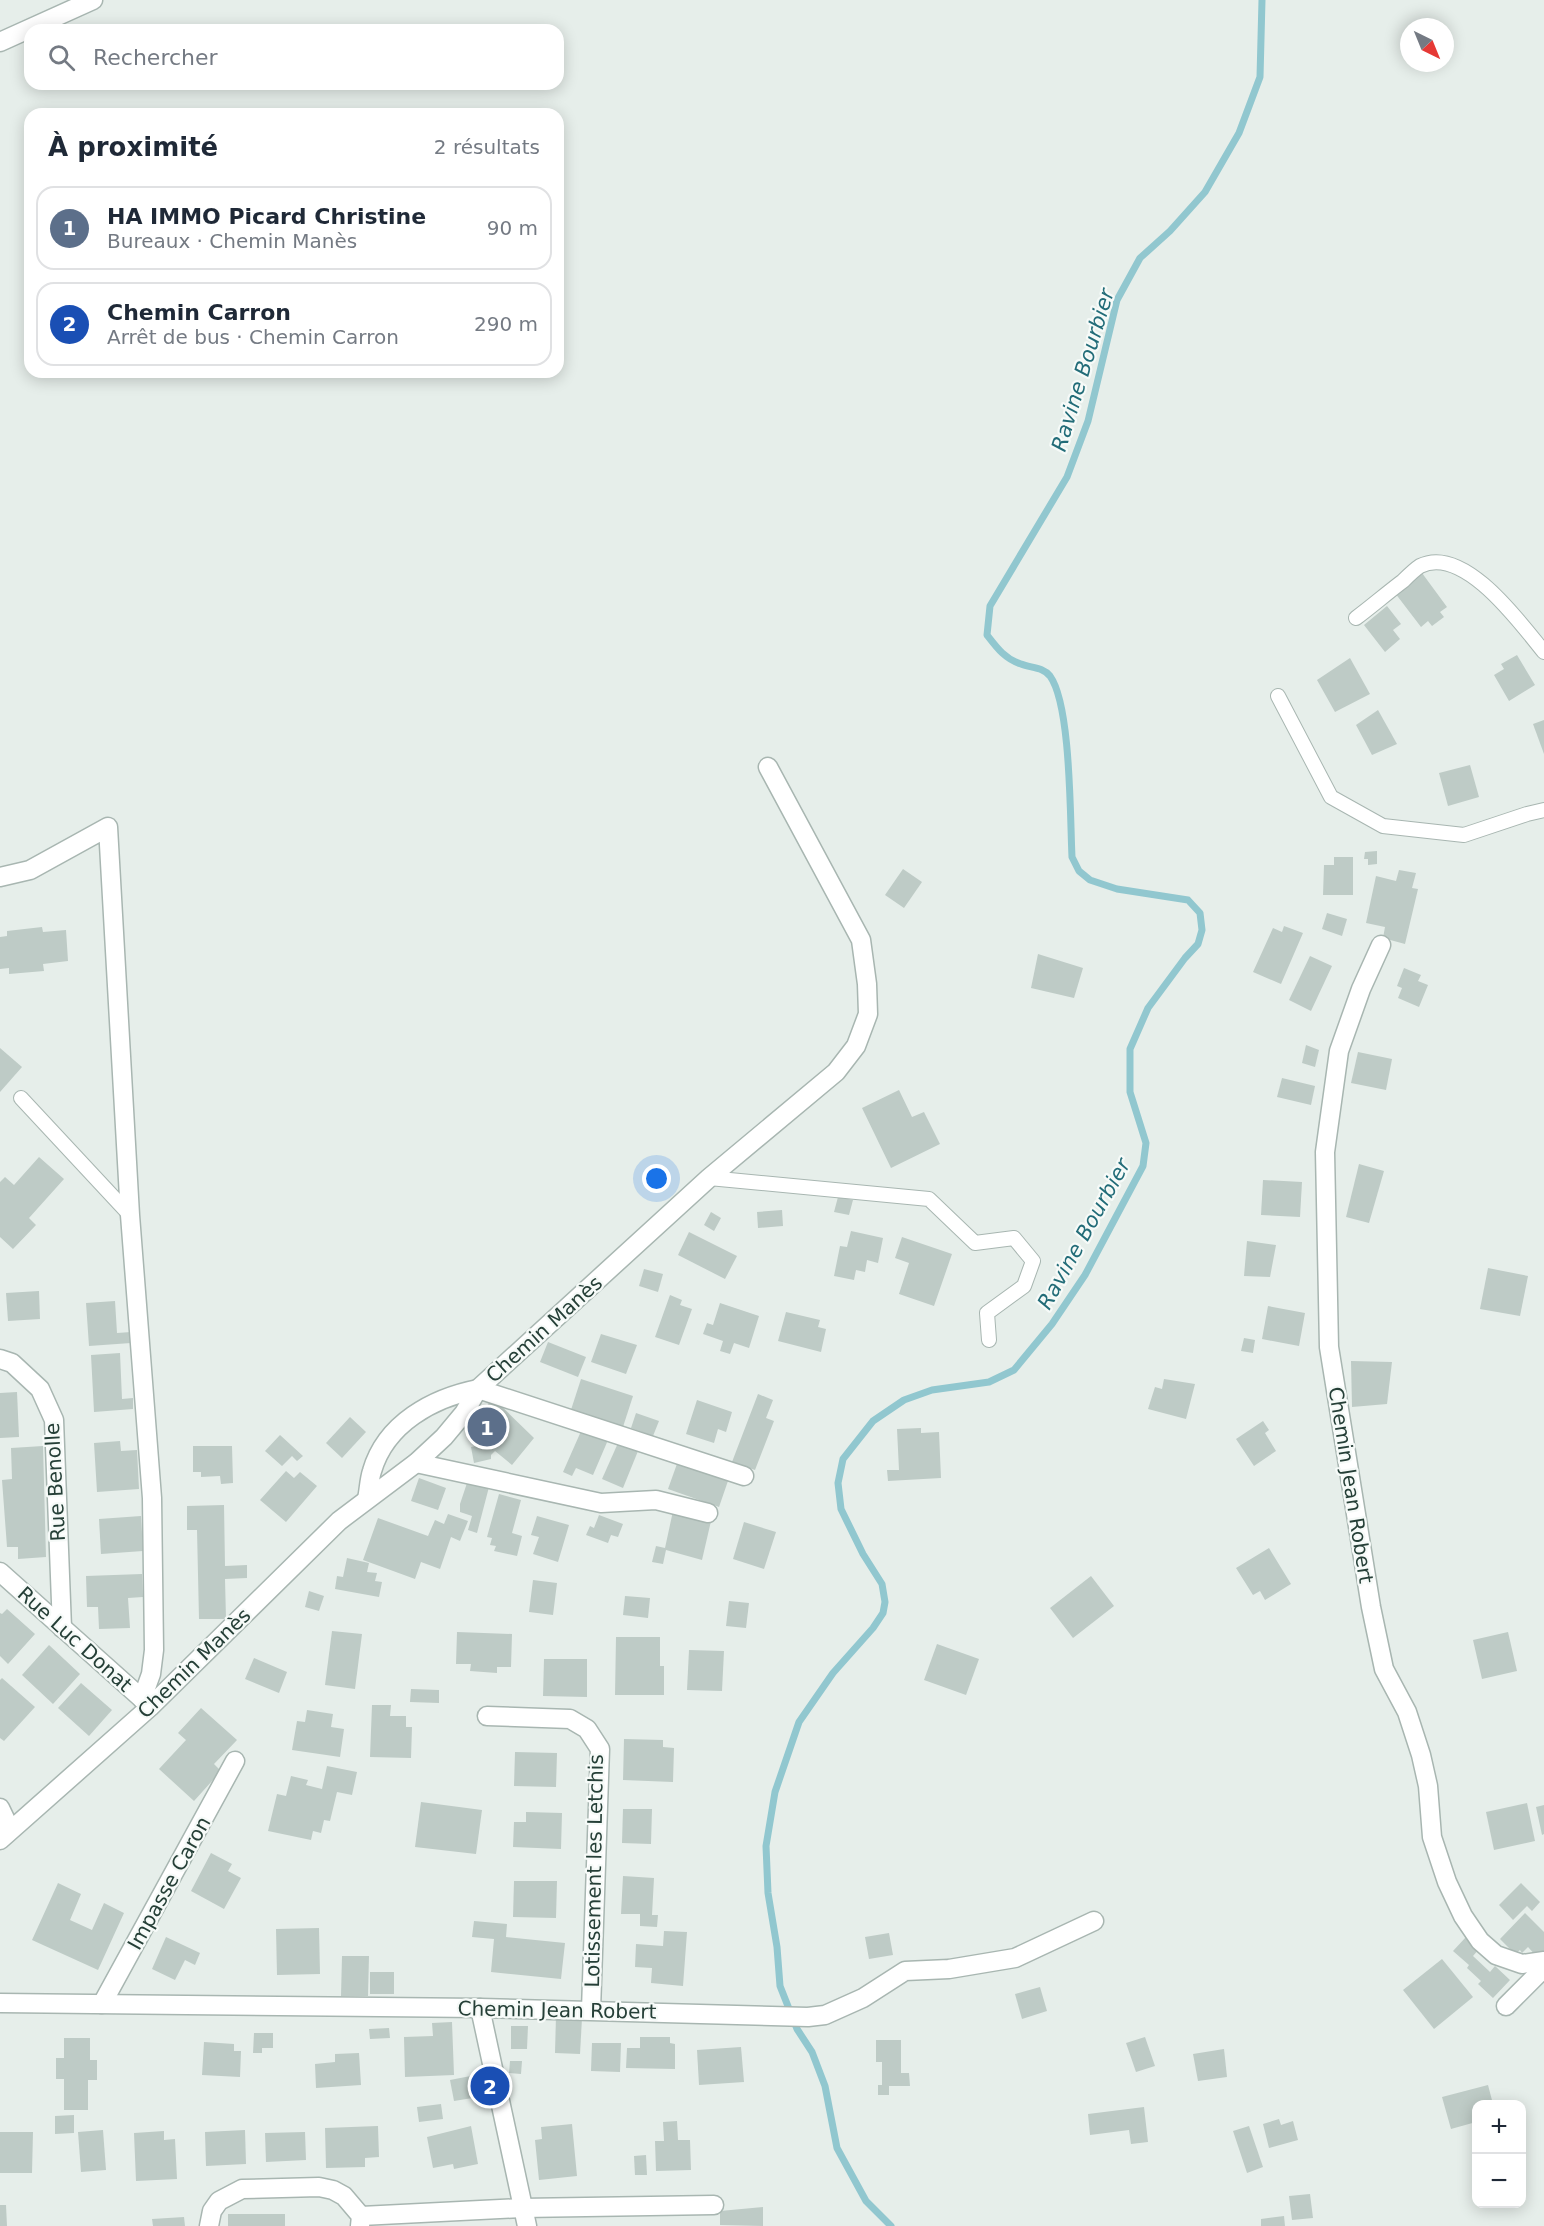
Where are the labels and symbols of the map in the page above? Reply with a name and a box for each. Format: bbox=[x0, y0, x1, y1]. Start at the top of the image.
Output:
north arrow bbox=[1400, 18, 1454, 72]
water label: Ravine Bourbier bbox=[1047, 285, 1120, 454]
water label: Ravine Bourbier bbox=[1033, 1153, 1136, 1314]
your location bbox=[642, 1164, 671, 1193]
street label: Chemin Manès bbox=[481, 1271, 607, 1387]
street label: Chemin Jean Robert bbox=[1324, 1385, 1378, 1585]
pin: 1 bbox=[468, 1404, 506, 1450]
street label: Rue Benolle bbox=[40, 1422, 70, 1542]
street label: Rue Luc Donat bbox=[13, 1581, 137, 1697]
street label: Chemin Manès bbox=[132, 1603, 256, 1723]
street label: Lotissement les Letchis bbox=[580, 1754, 608, 1988]
street label: Impasse Caron bbox=[122, 1812, 216, 1954]
street label: Chemin Jean Robert bbox=[457, 1996, 657, 2024]
pin: 2 bbox=[470, 2064, 510, 2108]

